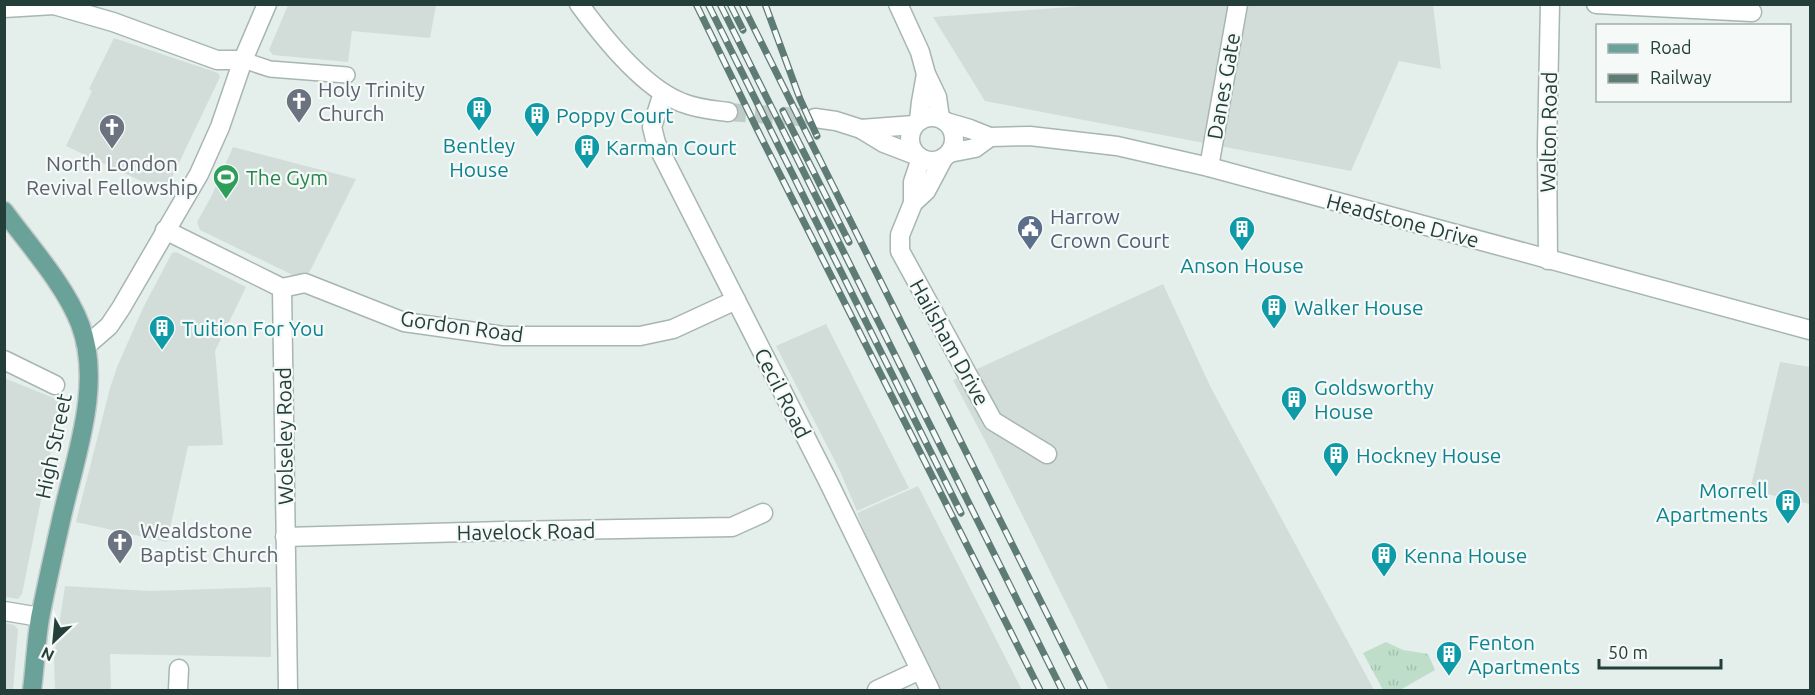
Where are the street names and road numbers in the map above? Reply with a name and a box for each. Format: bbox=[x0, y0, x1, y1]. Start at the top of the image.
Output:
street label: Danes Gate bbox=[1202, 31, 1244, 141]
street label: Walton Road bbox=[1535, 71, 1561, 193]
street label: Headstone Drive bbox=[1324, 188, 1482, 252]
street label: Hailsham Drive bbox=[905, 275, 995, 409]
street label: Gordon Road bbox=[399, 305, 525, 347]
street label: Cecil Road bbox=[750, 344, 816, 442]
street label: Wolseley Road bbox=[271, 367, 297, 505]
street label: High Street bbox=[30, 391, 76, 501]
street label: Havelock Road bbox=[457, 518, 595, 544]

